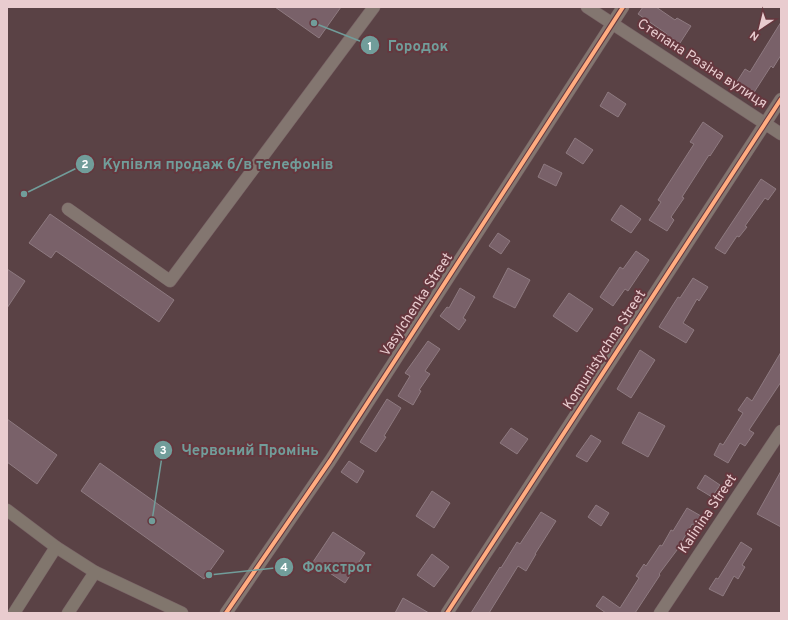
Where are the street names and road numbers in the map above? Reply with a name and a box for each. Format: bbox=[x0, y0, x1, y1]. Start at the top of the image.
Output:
street label: Степана Разіна вулиця bbox=[634, 16, 770, 112]
street label: Vasylchenka Street bbox=[377, 250, 457, 360]
street label: Komunistychna Street bbox=[560, 287, 650, 413]
street label: Kalinina Street bbox=[675, 471, 741, 557]

